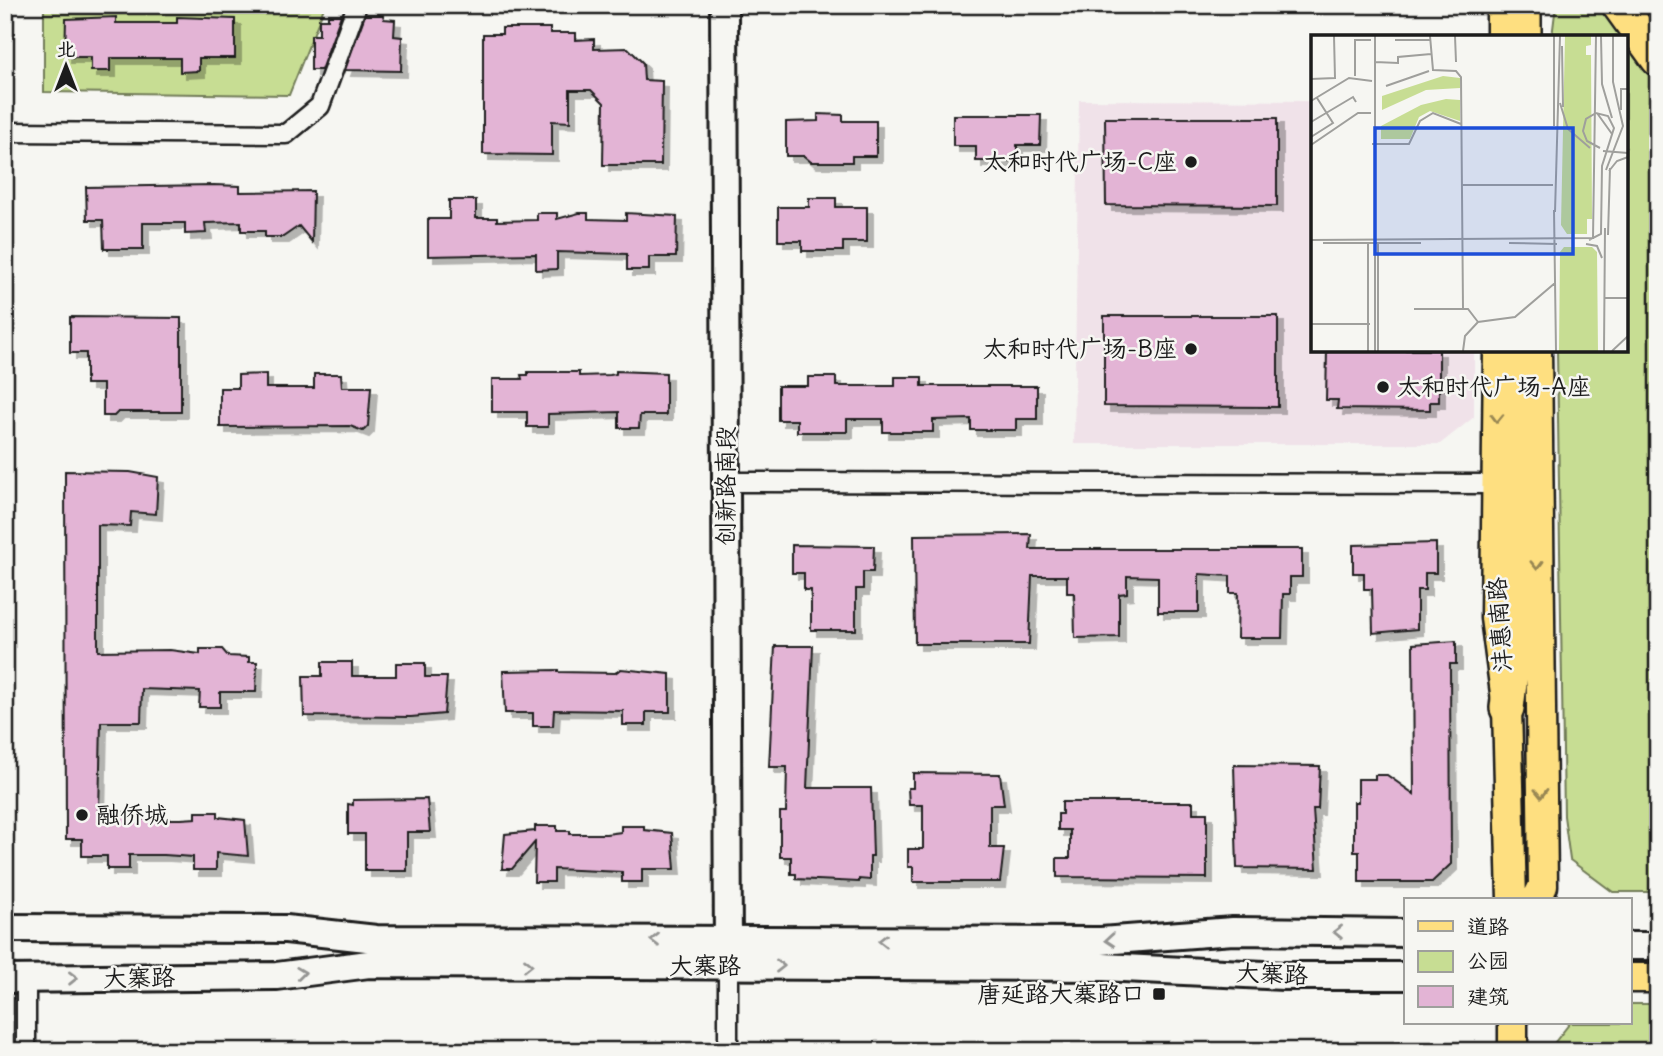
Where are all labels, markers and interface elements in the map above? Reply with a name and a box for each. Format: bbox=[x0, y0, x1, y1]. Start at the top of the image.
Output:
north arrow bbox=[32, 32, 102, 102]
inset map bbox=[1311, 35, 1628, 352]
text: 北 bbox=[56, 37, 76, 61]
place label: 太和时代广场-C座 bbox=[983, 146, 1177, 176]
marker: 太和时代广场-C座 bbox=[1183, 154, 1199, 170]
place label: 太和时代广场-B座 bbox=[983, 333, 1177, 363]
marker: 太和时代广场-B座 bbox=[1183, 341, 1199, 357]
place label: 太和时代广场-A座 bbox=[1397, 371, 1591, 401]
marker: 太和时代广场-A座 bbox=[1375, 379, 1391, 395]
one-way arrow bbox=[1489, 413, 1505, 424]
street label: 创新路南段 bbox=[710, 426, 740, 546]
one-way arrow bbox=[1530, 560, 1545, 571]
street label: 沣惠南路 bbox=[1481, 576, 1517, 674]
one-way arrow bbox=[1534, 787, 1549, 798]
place label: 融侨城 bbox=[96, 799, 168, 829]
marker: 融侨城 bbox=[74, 807, 90, 823]
legend bbox=[1404, 898, 1632, 1024]
text: 道路 bbox=[1467, 913, 1509, 940]
one-way arrow bbox=[1332, 924, 1342, 940]
one-way arrow bbox=[650, 932, 660, 948]
one-way arrow bbox=[877, 933, 888, 949]
one-way arrow bbox=[1105, 933, 1116, 948]
text: 公园 bbox=[1467, 947, 1509, 974]
street label: 大寨路 bbox=[669, 950, 741, 980]
one-way arrow bbox=[523, 957, 534, 973]
street label: 大寨路 bbox=[1236, 957, 1309, 989]
one-way arrow bbox=[775, 958, 786, 974]
street label: 大寨路 bbox=[103, 961, 175, 993]
one-way arrow bbox=[295, 965, 307, 980]
one-way arrow bbox=[68, 971, 79, 986]
place label: 唐延路大寨路口 bbox=[977, 978, 1145, 1008]
text: 建筑 bbox=[1467, 983, 1509, 1010]
marker: 唐延路大寨路口 bbox=[1151, 986, 1167, 1002]

